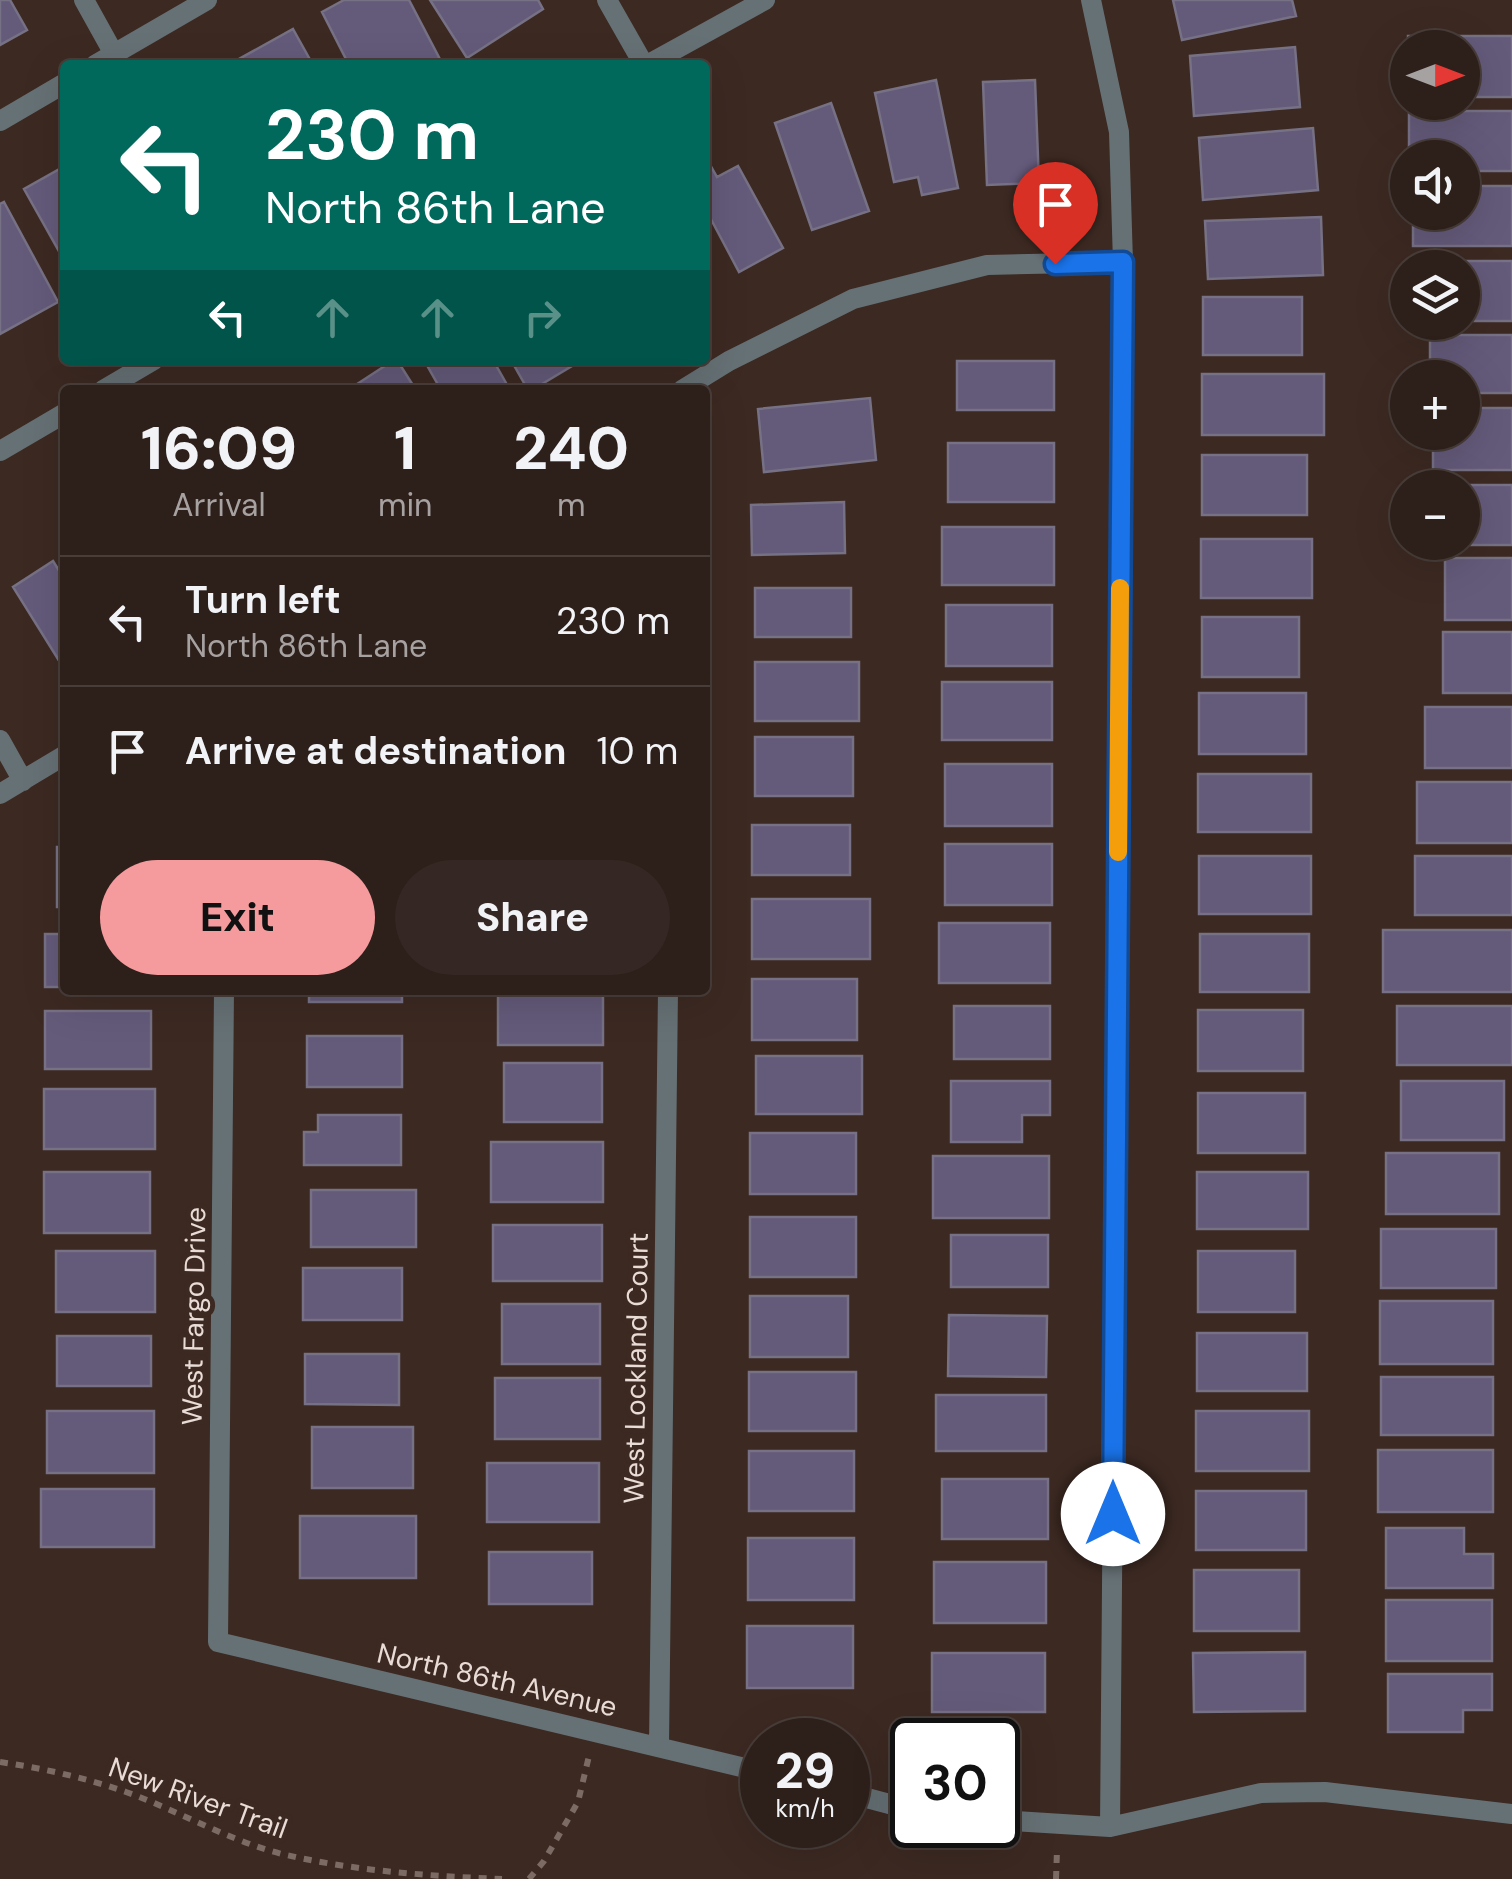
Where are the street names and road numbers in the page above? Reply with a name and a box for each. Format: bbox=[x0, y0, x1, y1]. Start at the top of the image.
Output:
street label: West Fargo Drive bbox=[174, 1207, 214, 1425]
street label: West Lockland Court bbox=[615, 1232, 657, 1504]
street label: North 86th Avenue bbox=[373, 1634, 621, 1726]
street label: New River Trail bbox=[104, 1749, 292, 1847]

